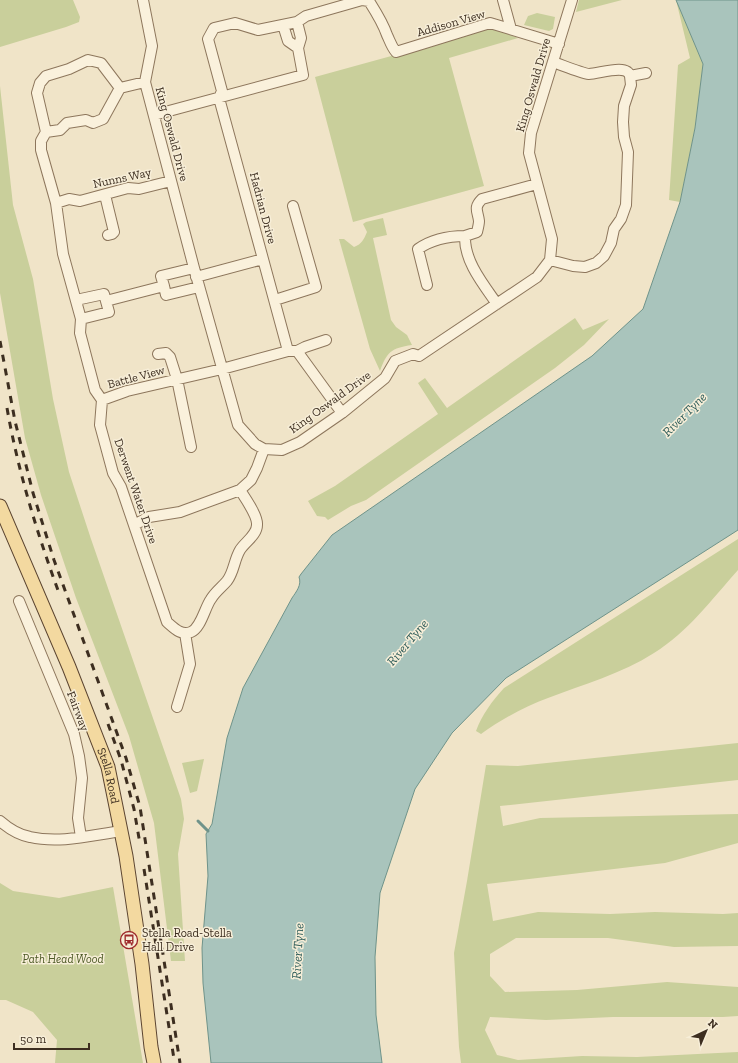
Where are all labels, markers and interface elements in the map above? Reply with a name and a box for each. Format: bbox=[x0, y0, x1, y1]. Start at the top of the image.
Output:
street label: Addison View bbox=[415, 6, 488, 39]
street label: King Oswald Drive bbox=[513, 36, 553, 134]
street label: King Oswald Drive bbox=[153, 85, 191, 183]
street label: Nunns Way bbox=[92, 165, 153, 191]
street label: Hadrian Drive bbox=[247, 171, 279, 246]
street label: Battle View bbox=[106, 362, 167, 391]
street label: King Oswald Drive bbox=[287, 368, 374, 436]
water label: River Tyne bbox=[659, 389, 710, 439]
street label: Derwent Water Drive bbox=[111, 437, 161, 546]
water label: River Tyne bbox=[384, 616, 431, 669]
street label: Fairway bbox=[64, 689, 92, 734]
street label: Stella Road bbox=[94, 746, 122, 805]
water label: River Tyne bbox=[289, 922, 306, 979]
place label: Stella Road-Stella Hall Drive bbox=[142, 926, 232, 954]
bus stop icon: Stella Road-Stella Hall Drive bbox=[119, 930, 139, 950]
park label: Path Head Wood bbox=[22, 952, 104, 966]
north arrow bbox=[686, 1011, 726, 1051]
text: N bbox=[705, 1017, 721, 1032]
scale bar bbox=[14, 1025, 89, 1051]
text: 50 m bbox=[20, 1032, 47, 1046]

